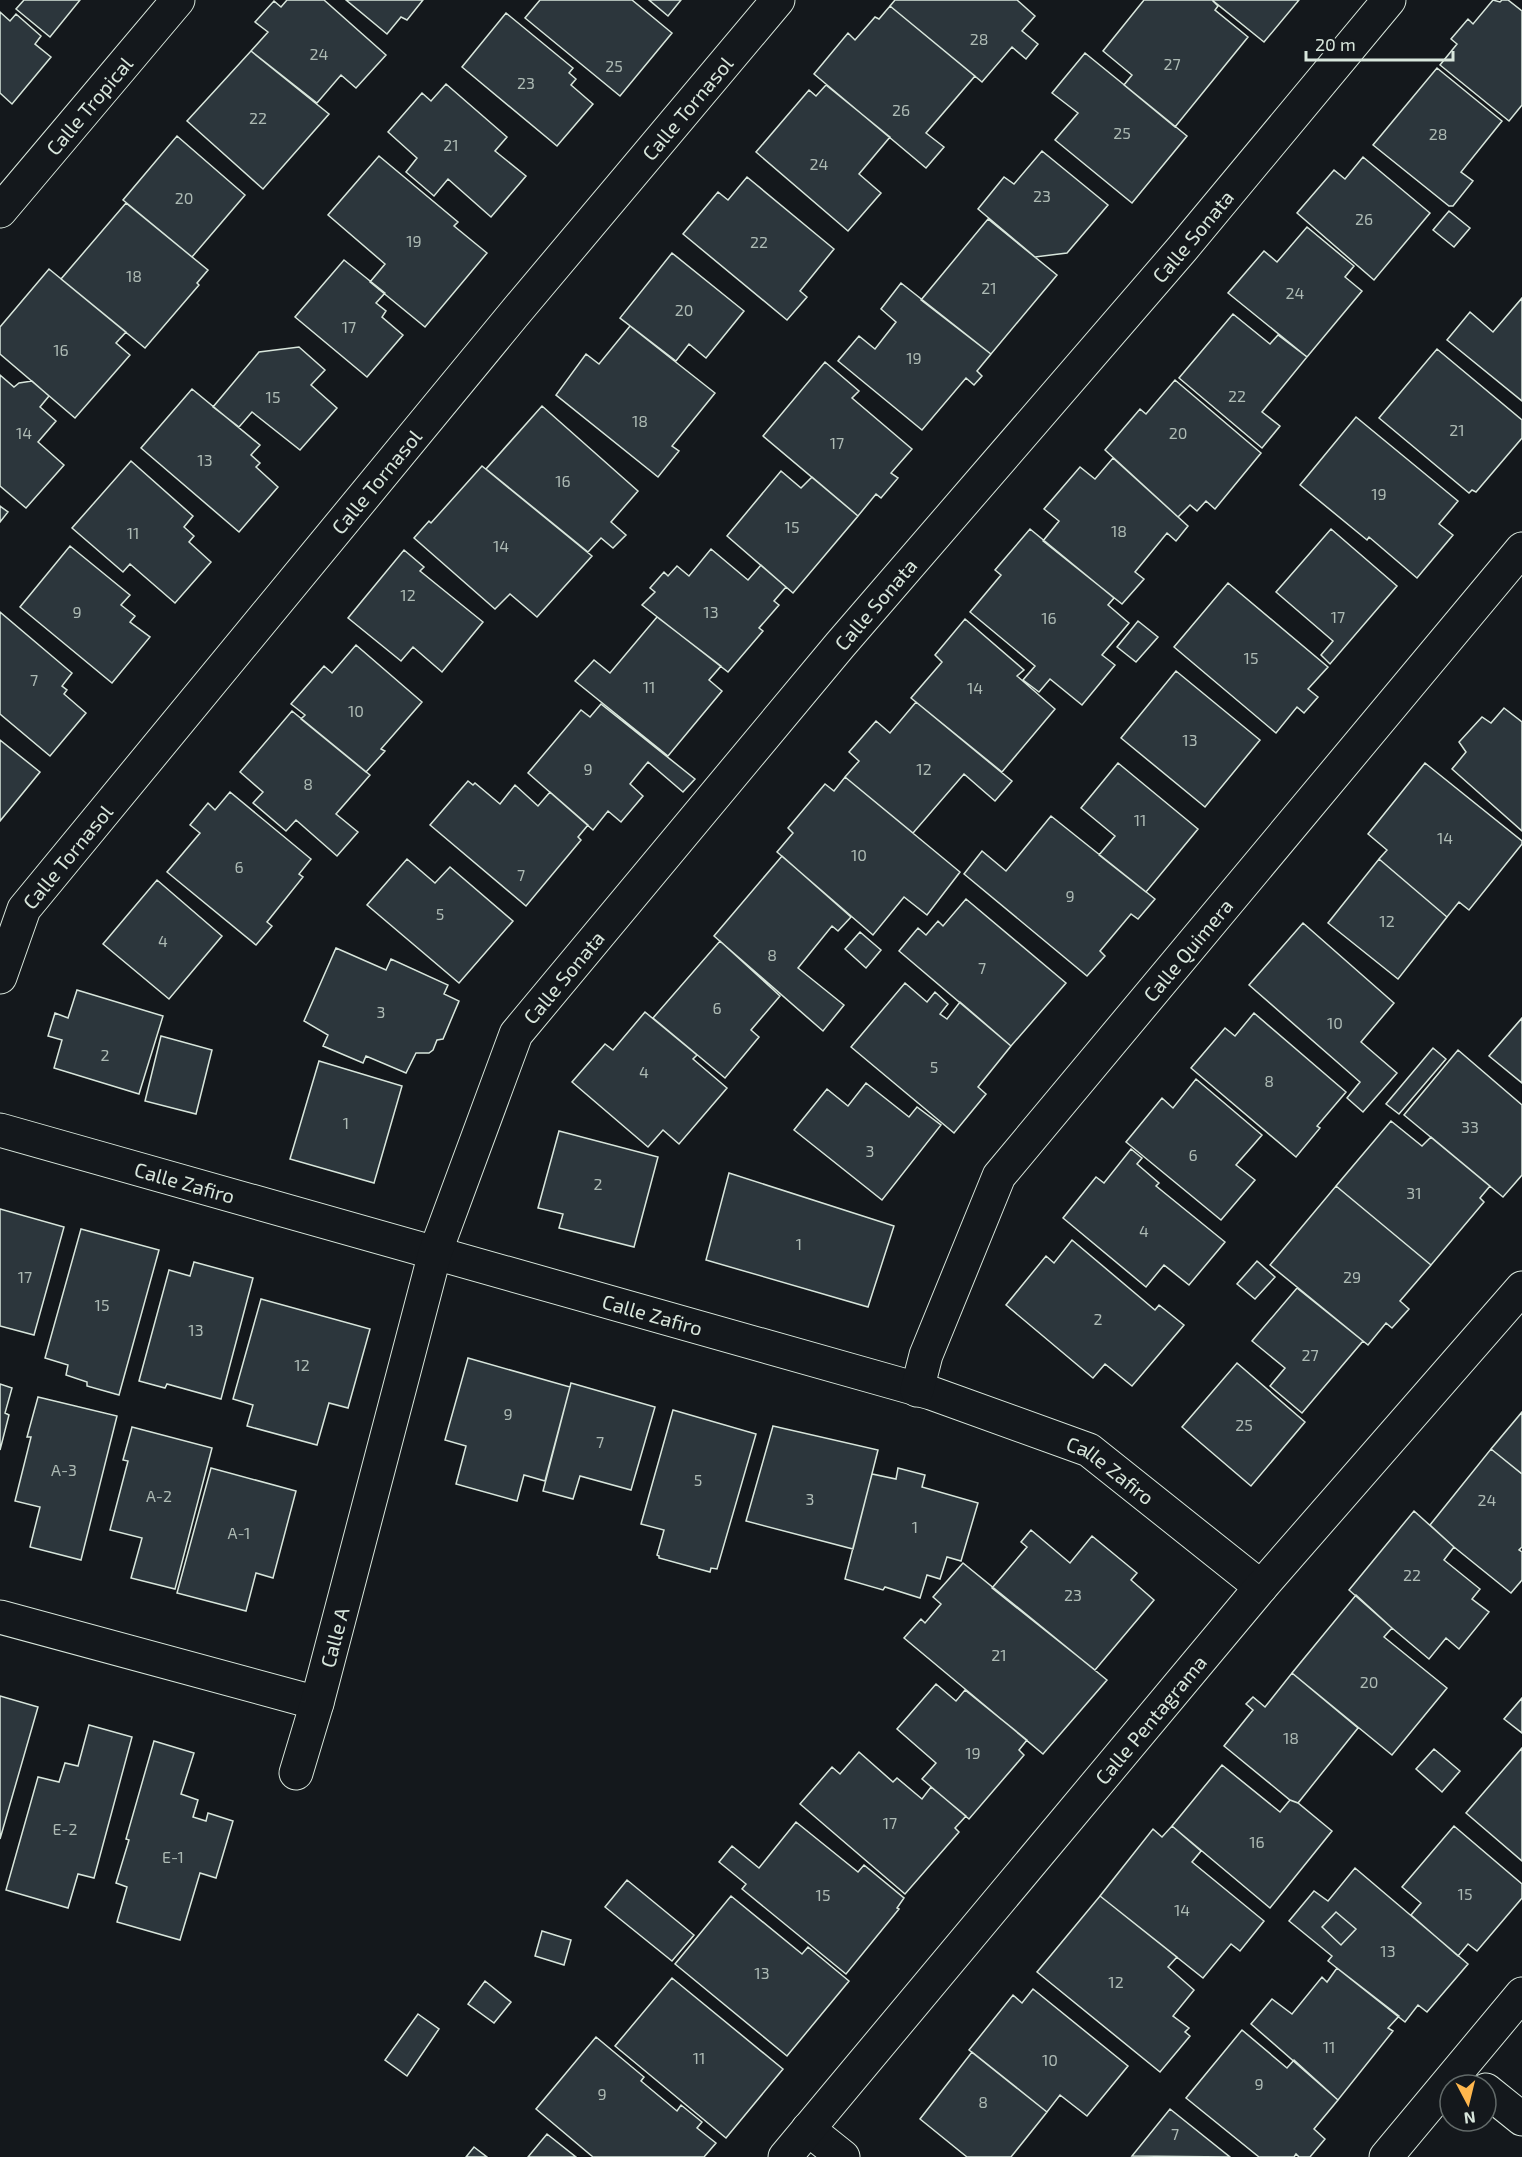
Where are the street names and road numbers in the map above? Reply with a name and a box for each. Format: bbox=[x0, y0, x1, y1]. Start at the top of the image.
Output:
street label: Calle Tropical bbox=[41, 51, 137, 160]
street label: Calle Tornasol bbox=[637, 51, 738, 165]
street label: Calle Sonata bbox=[1147, 185, 1238, 287]
street label: Calle Tornasol bbox=[326, 424, 426, 538]
street label: Calle Sonata bbox=[829, 553, 921, 655]
street label: Calle Tornasol bbox=[17, 800, 117, 914]
street label: Calle Quimera bbox=[1138, 894, 1237, 1006]
street label: Calle Sonata bbox=[518, 926, 609, 1028]
street label: Calle Zafiro bbox=[132, 1157, 238, 1208]
street label: Calle Zafiro bbox=[600, 1289, 705, 1340]
street label: Calle Zafiro bbox=[1063, 1431, 1159, 1509]
street label: Calle A bbox=[315, 1604, 354, 1670]
street label: Calle Pentagrama bbox=[1090, 1650, 1211, 1789]

